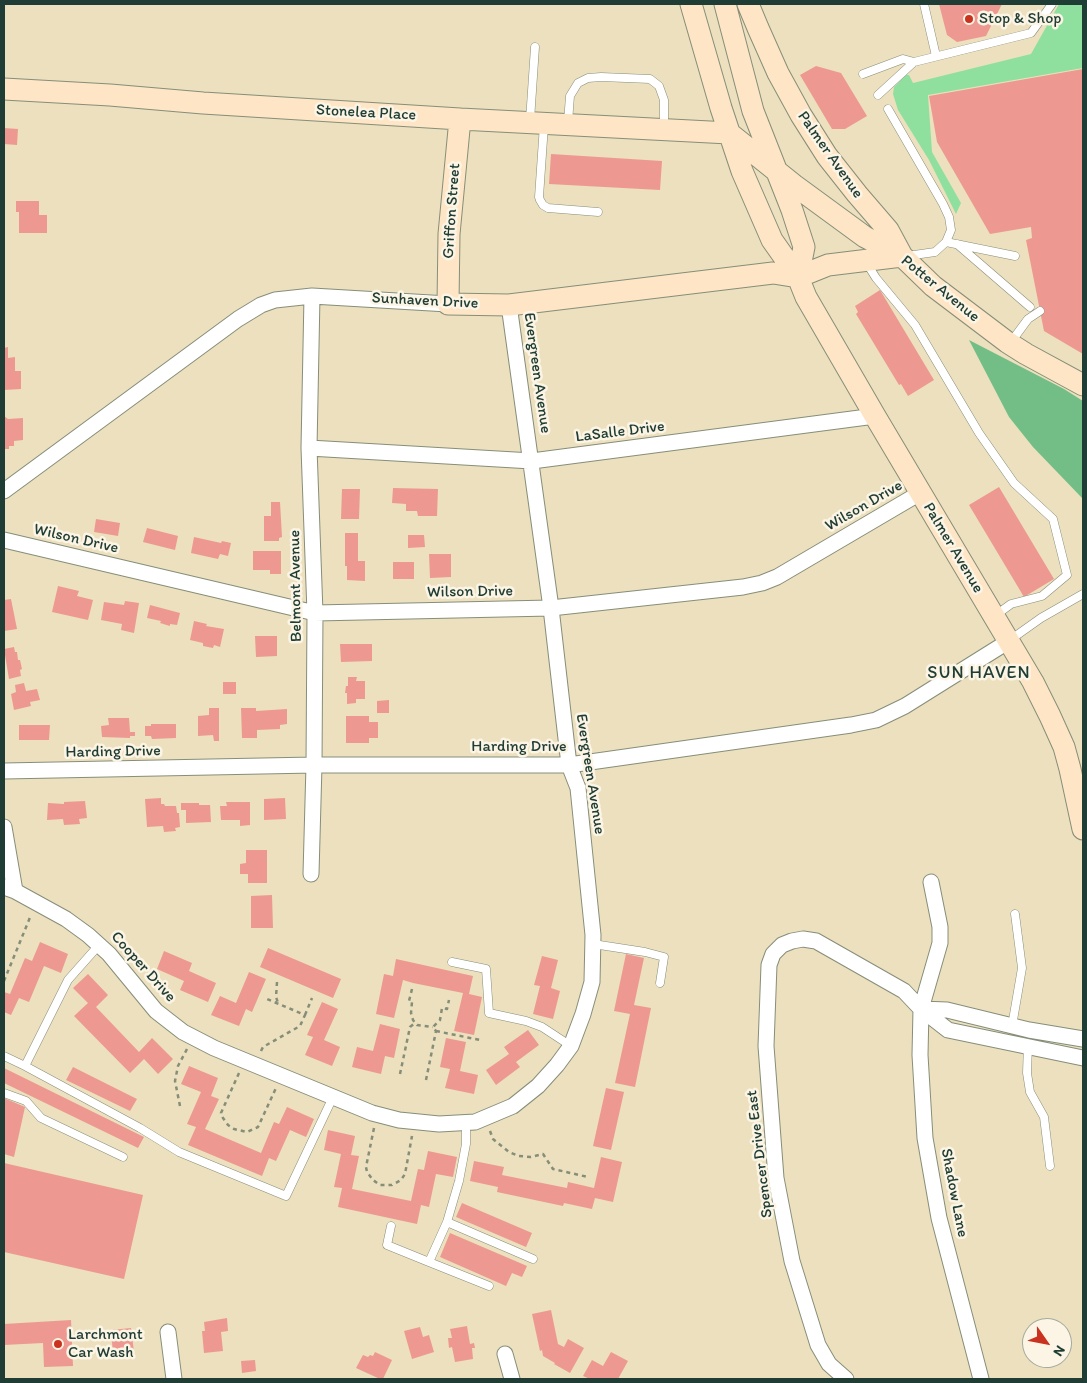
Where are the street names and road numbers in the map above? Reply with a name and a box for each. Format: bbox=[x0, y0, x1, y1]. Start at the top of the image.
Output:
street label: Stonelea Place bbox=[315, 101, 417, 125]
street label: Palmer Avenue bbox=[793, 108, 867, 202]
street label: Griffon Street bbox=[439, 163, 465, 259]
street label: Potter Avenue bbox=[897, 251, 983, 327]
street label: Sunhaven Drive bbox=[371, 289, 479, 313]
street label: Evergreen Avenue bbox=[519, 311, 555, 435]
street label: LaSalle Drive bbox=[574, 417, 666, 447]
street label: Wilson Drive bbox=[822, 476, 906, 536]
street label: Palmer Avenue bbox=[919, 499, 987, 597]
street label: Wilson Drive bbox=[32, 520, 120, 558]
street label: Belmont Avenue bbox=[285, 530, 307, 642]
street label: Wilson Drive bbox=[427, 582, 513, 602]
street label: Evergreen Avenue bbox=[571, 712, 609, 836]
street label: Harding Drive bbox=[471, 737, 567, 757]
street label: Harding Drive bbox=[65, 742, 161, 762]
street label: Cooper Drive bbox=[106, 928, 180, 1006]
street label: Spencer Drive East bbox=[743, 1089, 777, 1219]
street label: Shadow Lane bbox=[936, 1147, 972, 1239]

